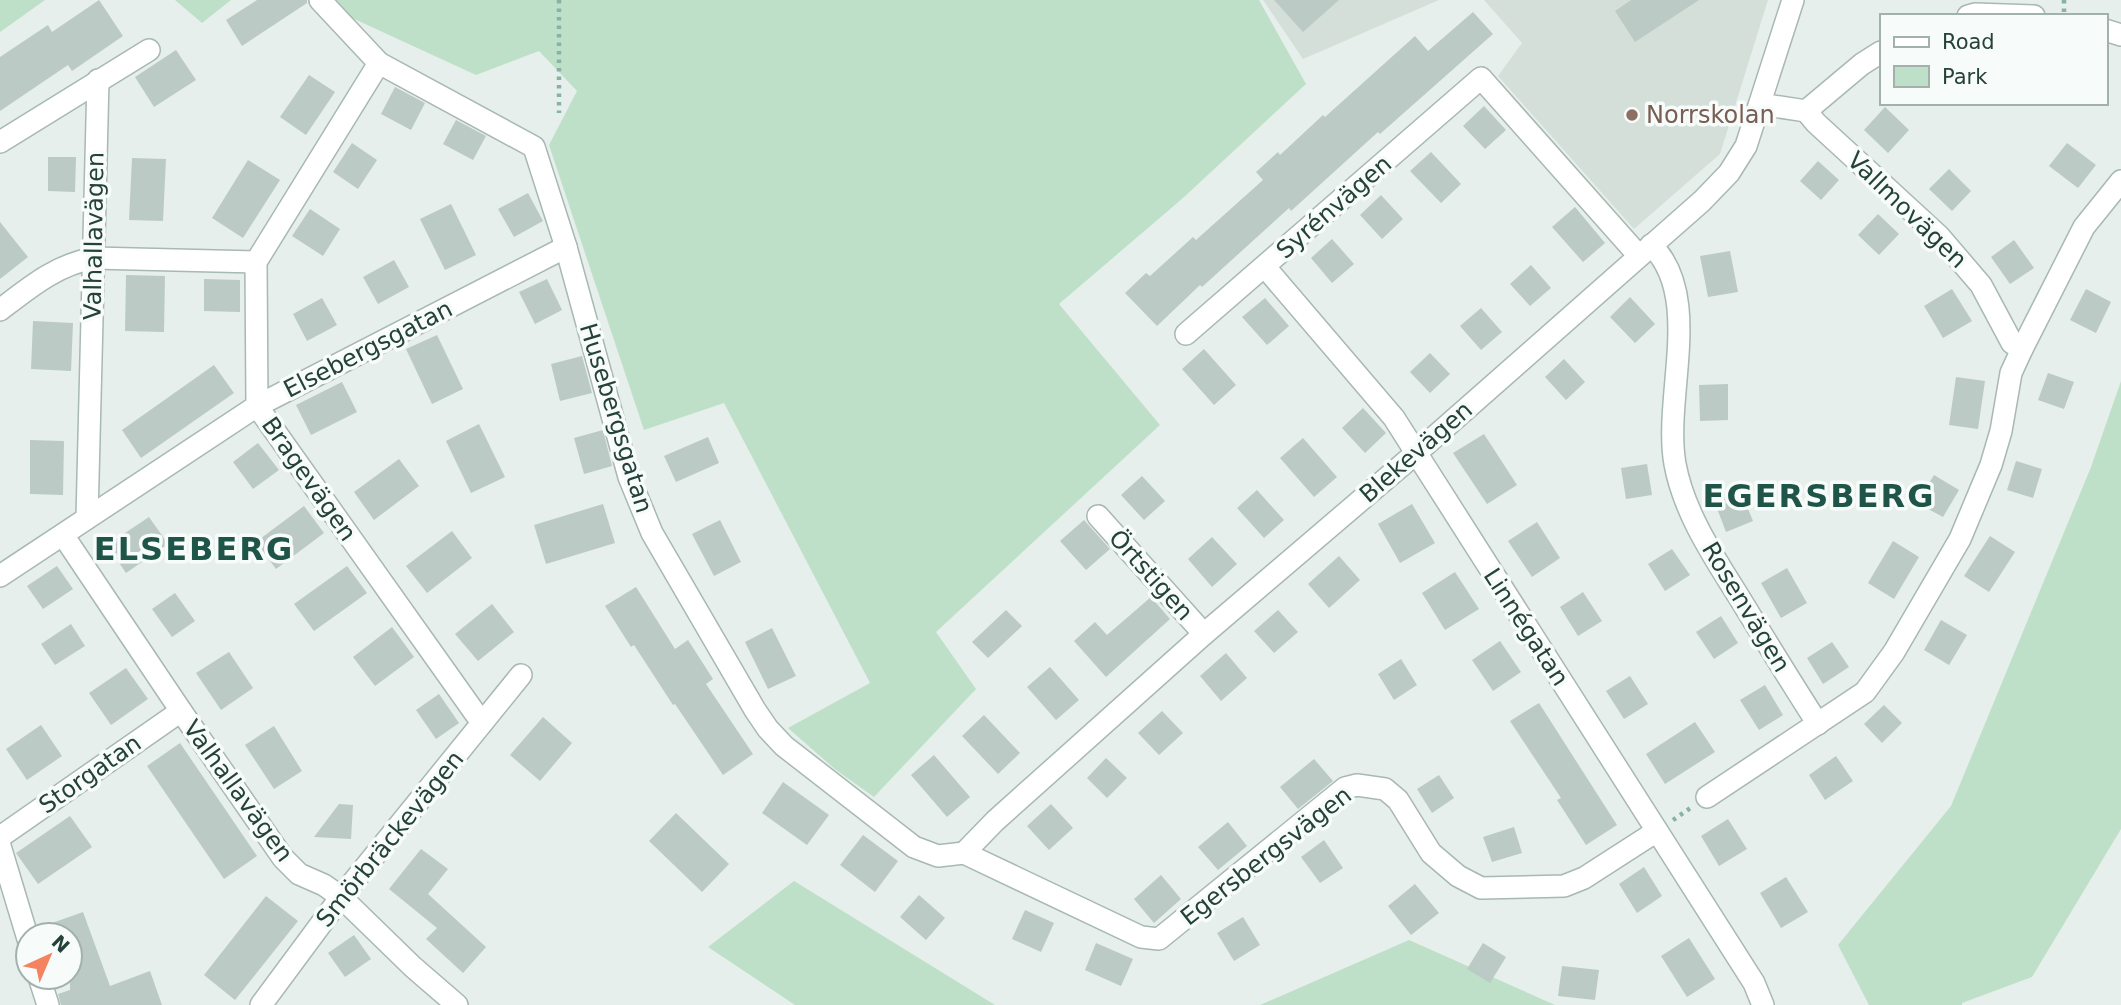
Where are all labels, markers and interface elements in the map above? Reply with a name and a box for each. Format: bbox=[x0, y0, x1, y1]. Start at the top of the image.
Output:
legend bbox=[1880, 14, 2107, 105]
text: Road bbox=[1942, 30, 1995, 54]
text: Park bbox=[1942, 65, 1988, 89]
place label: Norrskolan bbox=[1646, 101, 1775, 129]
marker: Norrskolan bbox=[1624, 107, 1640, 123]
street label: Vallmovägen bbox=[1842, 146, 1972, 274]
street label: Syrénvägen bbox=[1271, 150, 1397, 264]
street label: Valhallavägen bbox=[79, 152, 109, 320]
street label: Elsebergsgatan bbox=[279, 294, 457, 404]
street label: Husebergsgatan bbox=[574, 320, 658, 516]
street label: Blekevägen bbox=[1354, 396, 1478, 508]
street label: Bragevägen bbox=[256, 412, 362, 546]
district label: EGERSBERG bbox=[1703, 477, 1935, 515]
street label: Örtstigen bbox=[1103, 523, 1200, 626]
district label: ELSEBERG bbox=[94, 530, 294, 568]
street label: Rosenvägen bbox=[1696, 537, 1796, 677]
street label: Linnégatan bbox=[1478, 563, 1574, 691]
street label: Valhallavägen bbox=[177, 715, 299, 867]
street label: Storgatan bbox=[34, 729, 146, 819]
street label: Smörbräckevägen bbox=[310, 745, 470, 933]
street label: Egersbergsvägen bbox=[1175, 781, 1357, 931]
north arrow bbox=[14, 921, 84, 991]
text: N bbox=[47, 930, 74, 957]

